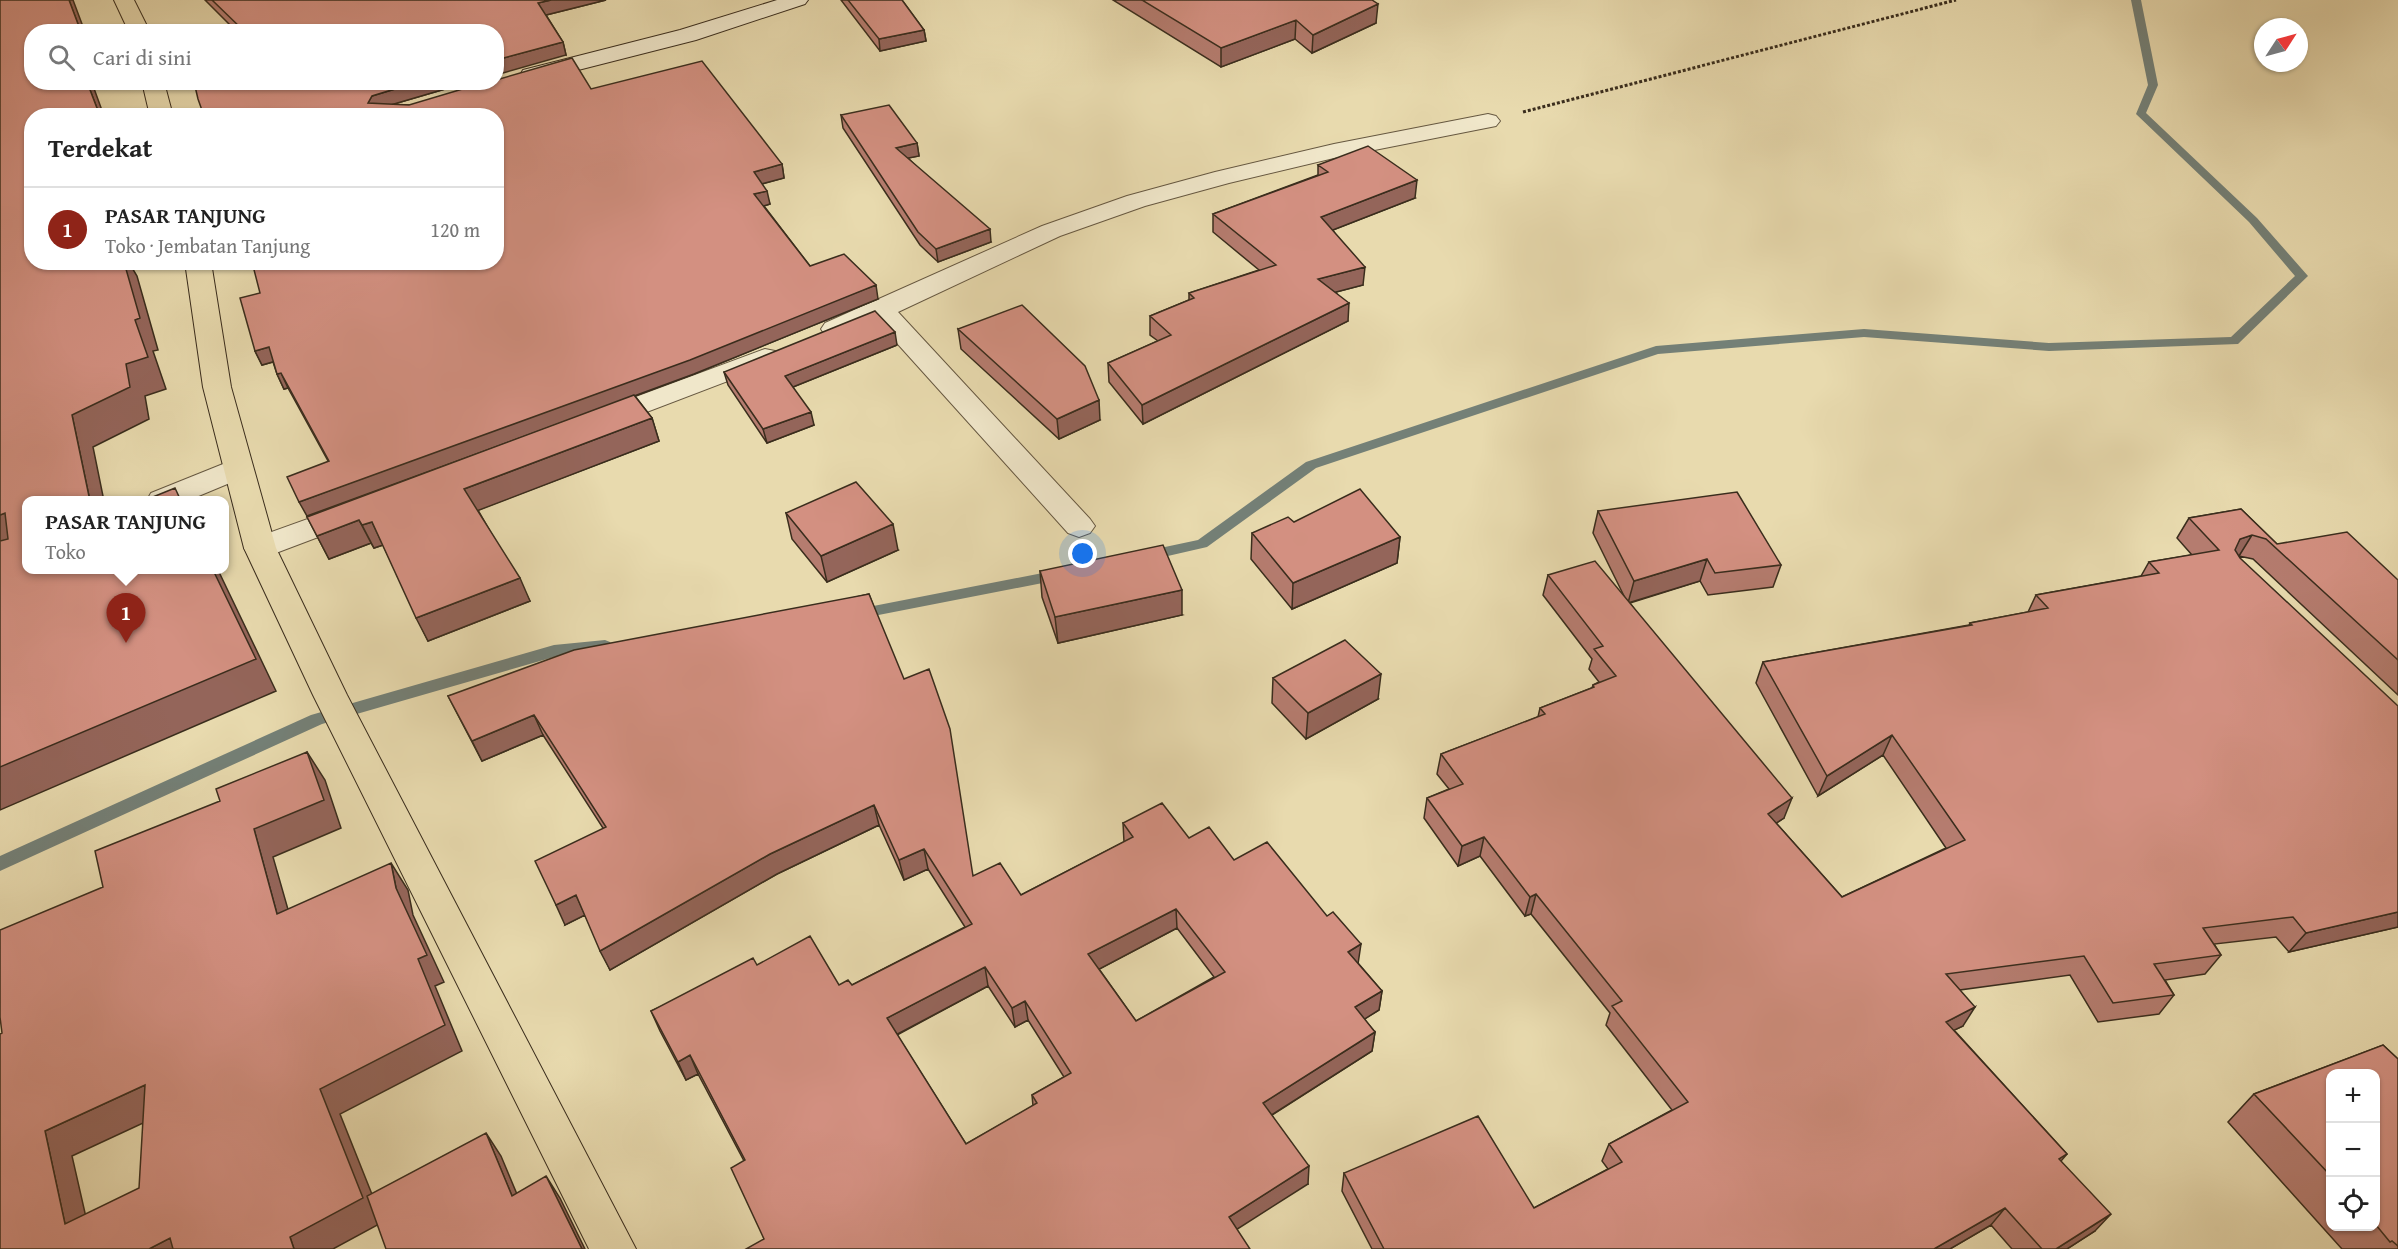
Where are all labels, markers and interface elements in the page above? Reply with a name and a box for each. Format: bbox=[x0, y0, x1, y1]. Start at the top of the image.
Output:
north arrow bbox=[2254, 18, 2308, 72]
search box bbox=[24, 24, 504, 90]
icon: search bbox=[45, 41, 78, 74]
text: Cari di sini bbox=[93, 41, 192, 73]
text: Terdekat bbox=[48, 128, 152, 167]
text: PASAR TANJUNG bbox=[105, 199, 266, 231]
text: 1 bbox=[62, 215, 73, 244]
text: 120 m bbox=[430, 215, 480, 244]
text: Toko · Jembatan Tanjung bbox=[105, 231, 310, 260]
popup bbox=[22, 496, 229, 574]
text: PASAR TANJUNG bbox=[45, 505, 206, 537]
text: Toko bbox=[45, 537, 86, 566]
your location bbox=[1068, 539, 1097, 568]
pin: 1 bbox=[106, 594, 146, 643]
map controls bbox=[2326, 1069, 2380, 1231]
button: + bbox=[2326, 1069, 2380, 1123]
button: − bbox=[2326, 1123, 2380, 1177]
button: locate bbox=[2326, 1177, 2380, 1231]

